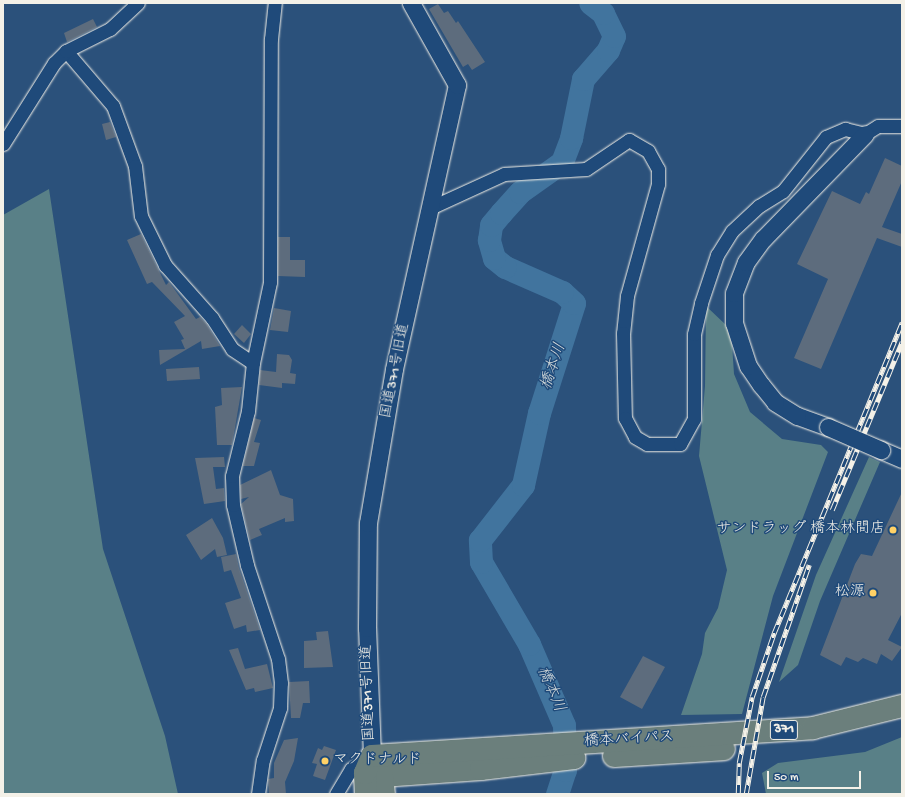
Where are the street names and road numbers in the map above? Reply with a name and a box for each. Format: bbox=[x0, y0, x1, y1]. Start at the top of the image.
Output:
street label: 国道371号旧道 bbox=[378, 322, 414, 420]
street label: 国道371号旧道 bbox=[358, 644, 380, 742]
road number: 371 bbox=[769, 718, 799, 742]
street label: 橋本バイパス bbox=[584, 729, 674, 751]

